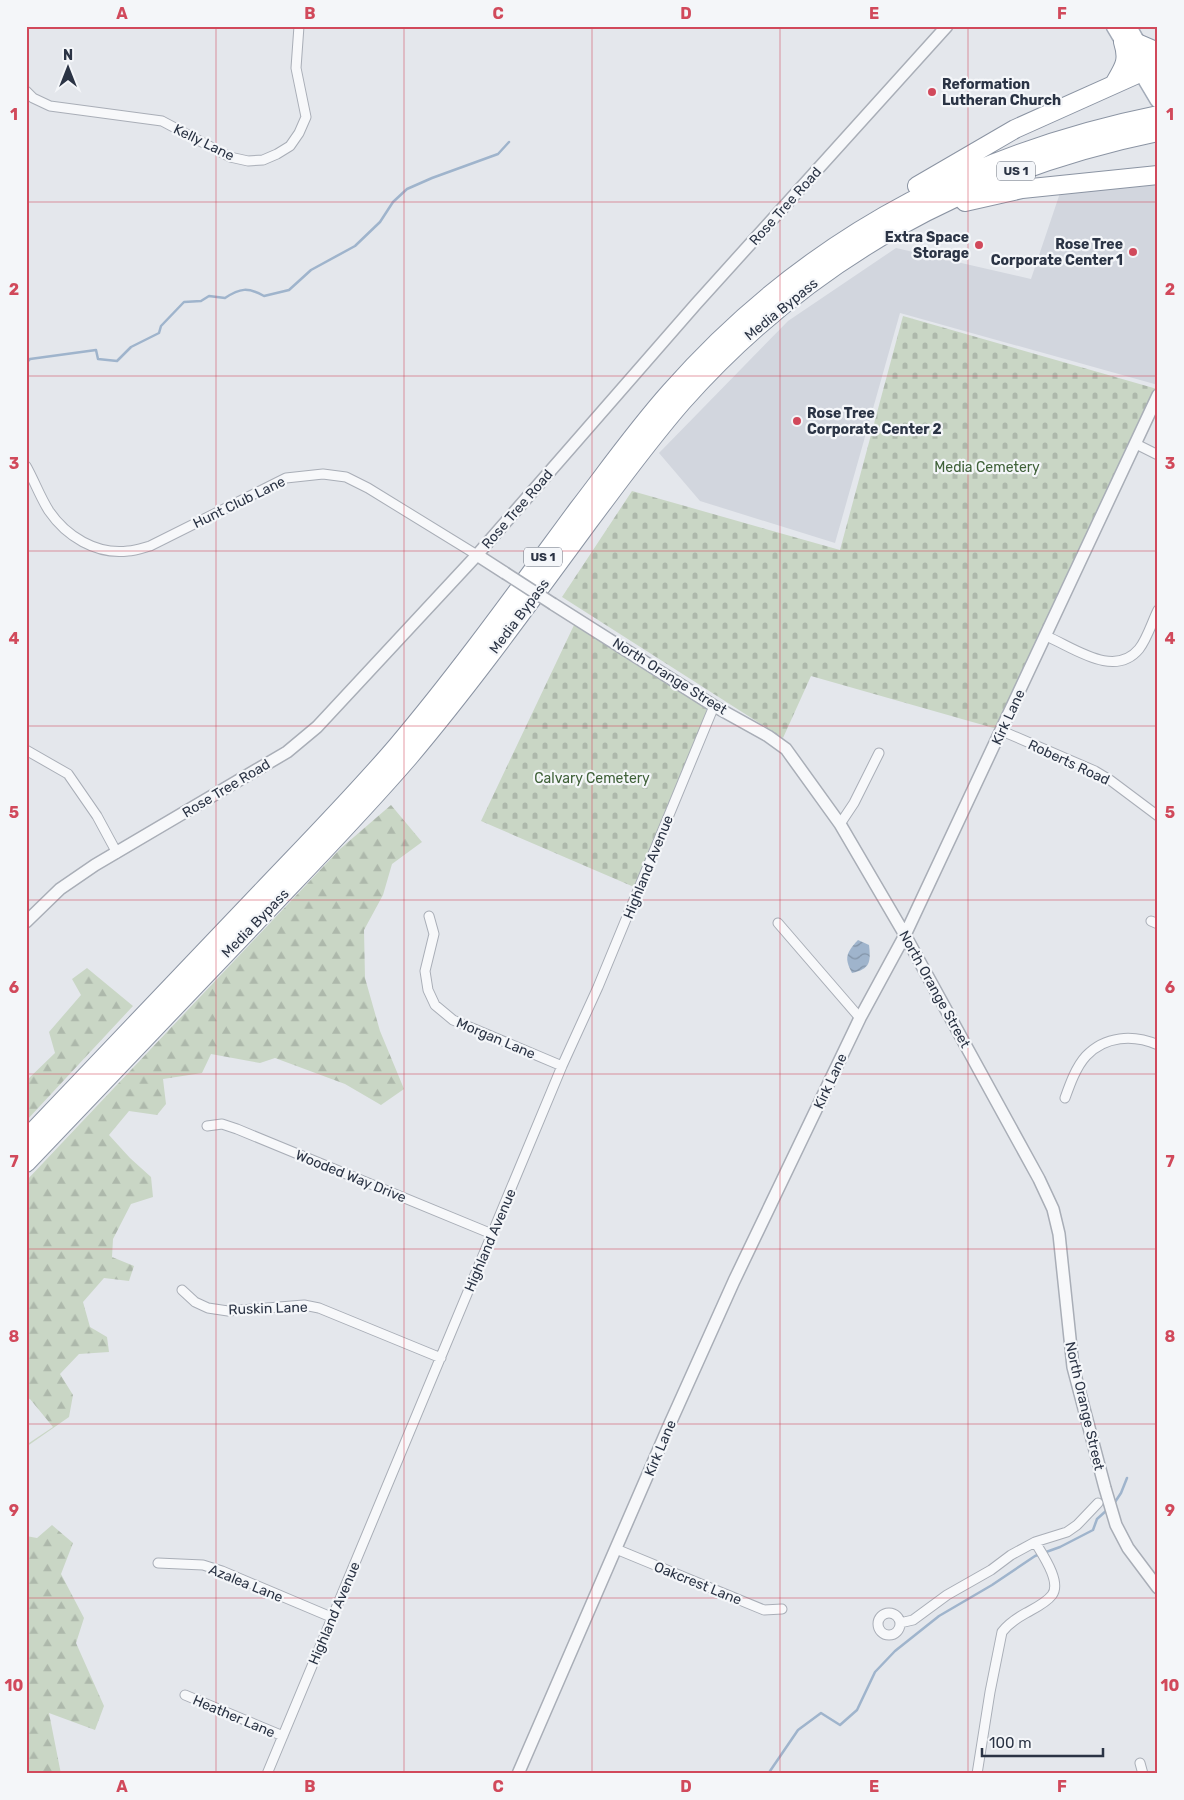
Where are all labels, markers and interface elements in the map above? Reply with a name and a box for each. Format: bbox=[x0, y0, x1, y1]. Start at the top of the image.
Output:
text: A bbox=[116, 4, 128, 23]
text: B bbox=[304, 4, 316, 23]
text: C bbox=[492, 4, 504, 23]
text: D bbox=[680, 4, 692, 23]
text: E bbox=[869, 4, 879, 23]
text: F bbox=[1057, 4, 1067, 23]
north arrow bbox=[42, 42, 92, 92]
text: N bbox=[63, 47, 73, 64]
place label: Reformation Lutheran Church bbox=[942, 76, 1061, 109]
marker: Reformation Lutheran Church bbox=[926, 86, 938, 98]
text: 1 bbox=[10, 105, 18, 124]
text: 1 bbox=[1166, 105, 1174, 124]
street label: Kelly Lane bbox=[171, 120, 237, 164]
road number: US 1 bbox=[997, 162, 1035, 180]
street label: Rose Tree Road bbox=[746, 164, 825, 249]
place label: Extra Space Storage bbox=[885, 229, 969, 262]
place label: Rose Tree Corporate Center 1 bbox=[991, 236, 1123, 269]
marker: Extra Space Storage bbox=[973, 239, 985, 251]
marker: Rose Tree Corporate Center 1 bbox=[1127, 246, 1139, 258]
street label: Media Bypass bbox=[741, 275, 821, 344]
text: 2 bbox=[9, 280, 19, 299]
text: 2 bbox=[1165, 280, 1175, 299]
place label: Rose Tree Corporate Center 2 bbox=[807, 405, 941, 438]
marker: Rose Tree Corporate Center 2 bbox=[791, 415, 803, 427]
text: 3 bbox=[9, 454, 19, 473]
text: 3 bbox=[1165, 454, 1175, 473]
park label: Media Cemetery bbox=[934, 459, 1040, 476]
street label: Rose Tree Road bbox=[478, 466, 556, 552]
street label: Hunt Club Lane bbox=[190, 473, 288, 532]
road number: US 1 bbox=[524, 548, 562, 566]
street label: Media Bypass bbox=[486, 576, 553, 657]
text: 4 bbox=[9, 629, 20, 648]
text: 4 bbox=[1165, 629, 1176, 648]
street label: North Orange Street bbox=[609, 634, 730, 719]
street label: Kirk Lane bbox=[988, 686, 1029, 748]
street label: Roberts Road bbox=[1025, 736, 1112, 789]
street label: Rose Tree Road bbox=[179, 755, 273, 821]
park label: Calvary Cemetery bbox=[534, 770, 650, 787]
text: 5 bbox=[9, 803, 19, 822]
text: 5 bbox=[1165, 803, 1175, 822]
street label: Highland Avenue bbox=[620, 813, 677, 922]
street label: Media Bypass bbox=[218, 885, 292, 961]
street label: North Orange Street bbox=[895, 928, 974, 1051]
text: 6 bbox=[9, 978, 19, 997]
text: 6 bbox=[1165, 978, 1175, 997]
street label: Morgan Lane bbox=[454, 1014, 538, 1063]
street label: Kirk Lane bbox=[810, 1050, 851, 1112]
street label: Wooded Way Drive bbox=[293, 1147, 409, 1206]
text: 7 bbox=[9, 1152, 19, 1171]
text: 7 bbox=[1165, 1152, 1175, 1171]
street label: Highland Avenue bbox=[461, 1186, 520, 1294]
street label: Ruskin Lane bbox=[228, 1299, 308, 1318]
text: 8 bbox=[9, 1327, 20, 1346]
text: 8 bbox=[1165, 1327, 1176, 1346]
street label: North Orange Street bbox=[1061, 1340, 1108, 1473]
street label: Kirk Lane bbox=[641, 1417, 680, 1479]
text: 9 bbox=[9, 1501, 19, 1520]
text: 9 bbox=[1165, 1501, 1175, 1520]
street label: Oakcrest Lane bbox=[652, 1558, 744, 1609]
street label: Highland Avenue bbox=[305, 1559, 364, 1667]
street label: Azalea Lane bbox=[206, 1561, 286, 1606]
text: 10 bbox=[5, 1676, 24, 1695]
text: 10 bbox=[1161, 1676, 1180, 1695]
street label: Heather Lane bbox=[190, 1692, 278, 1741]
scale bar bbox=[982, 1725, 1103, 1757]
text: 100 m bbox=[989, 1734, 1031, 1752]
text: A bbox=[116, 1777, 128, 1796]
text: B bbox=[304, 1777, 316, 1796]
text: C bbox=[492, 1777, 504, 1796]
text: D bbox=[680, 1777, 692, 1796]
text: E bbox=[869, 1777, 879, 1796]
text: F bbox=[1057, 1777, 1067, 1796]

